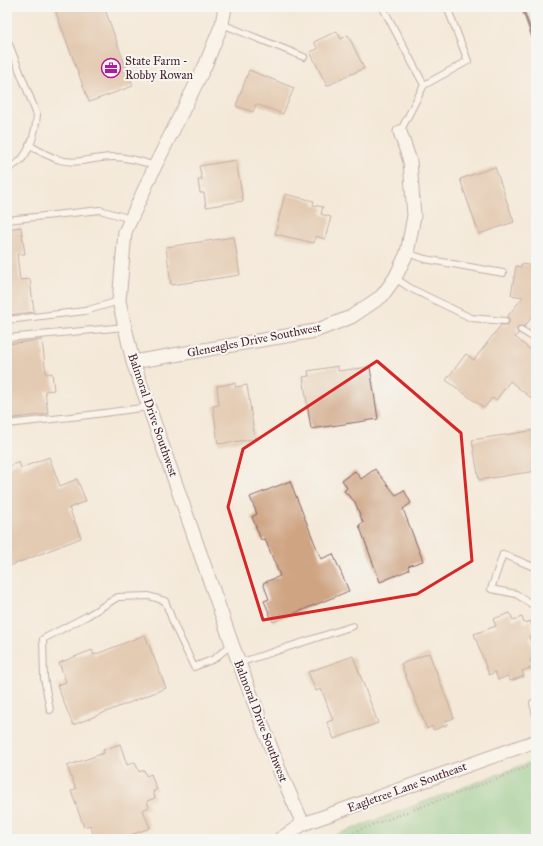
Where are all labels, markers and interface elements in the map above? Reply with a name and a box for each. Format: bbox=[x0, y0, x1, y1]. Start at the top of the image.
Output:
place label: State Farm - Robby Rowan bbox=[125, 54, 193, 82]
office icon: State Farm - Robby Rowan bbox=[100, 57, 122, 79]
street label: Gleneagles Drive Southwest bbox=[186, 320, 323, 361]
street label: Balmoral Drive Southwest bbox=[125, 351, 181, 479]
street label: Balmoral Drive Southwest bbox=[231, 658, 291, 785]
street label: Eagletree Lane Southeast bbox=[346, 759, 470, 816]

